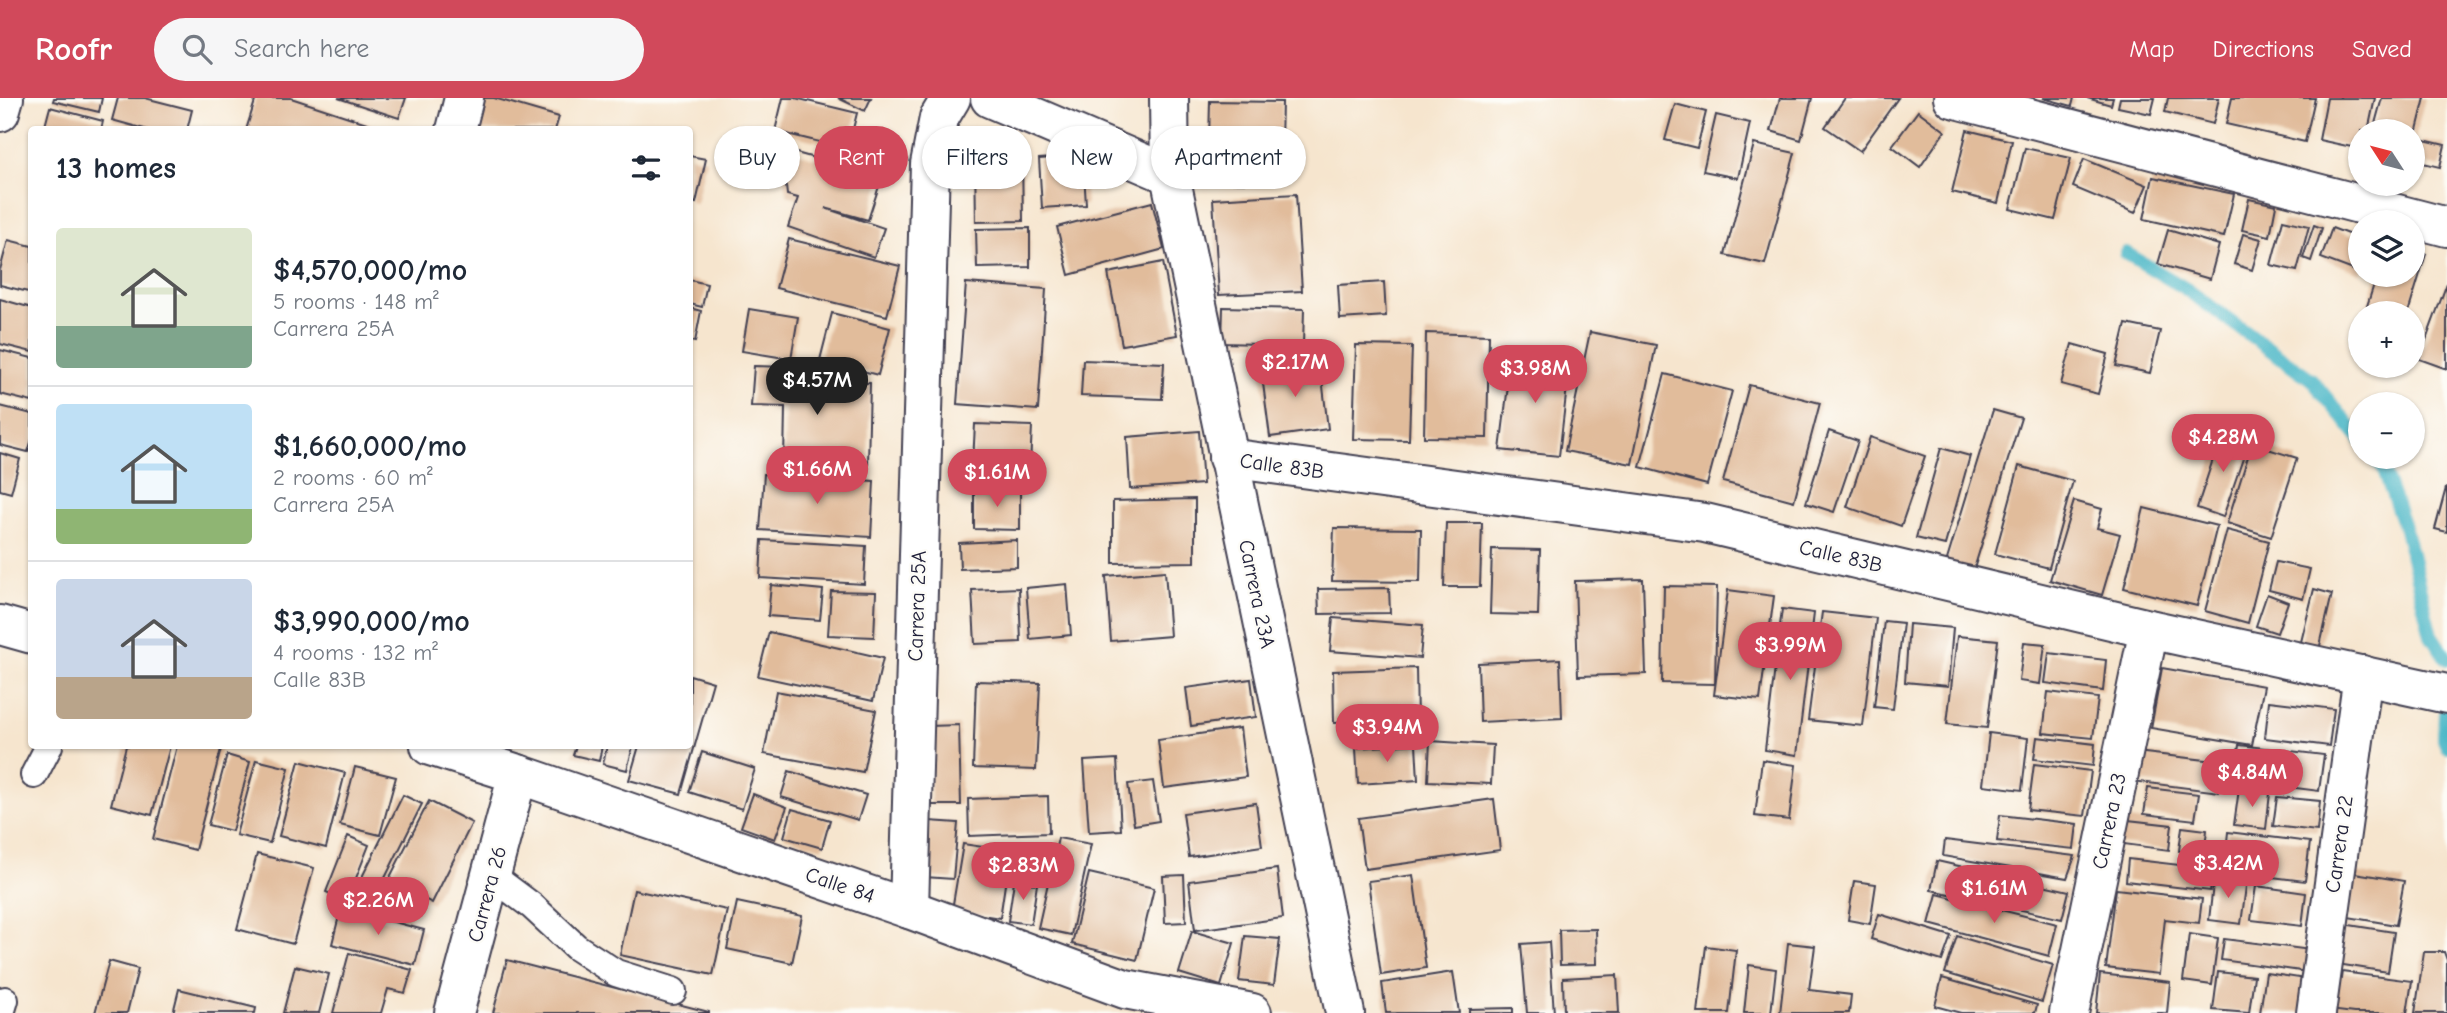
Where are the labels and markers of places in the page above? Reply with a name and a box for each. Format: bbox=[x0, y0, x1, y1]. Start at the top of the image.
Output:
pin: $2.17M bbox=[1238, 340, 1352, 399]
pin: $3.98M bbox=[1478, 345, 1592, 405]
pin: $4.57M bbox=[760, 358, 874, 417]
pin: $4.28M bbox=[2166, 414, 2280, 474]
pin: $1.66M bbox=[760, 446, 874, 506]
pin: $1.61M bbox=[940, 450, 1054, 509]
pin: $3.99M bbox=[1733, 622, 1847, 682]
pin: $3.94M bbox=[1330, 704, 1444, 764]
pin: $4.84M bbox=[2195, 750, 2309, 809]
pin: $3.42M bbox=[2171, 840, 2285, 900]
pin: $2.83M bbox=[966, 842, 1080, 902]
pin: $1.61M bbox=[1937, 866, 2051, 925]
pin: $2.26M bbox=[321, 878, 435, 937]

